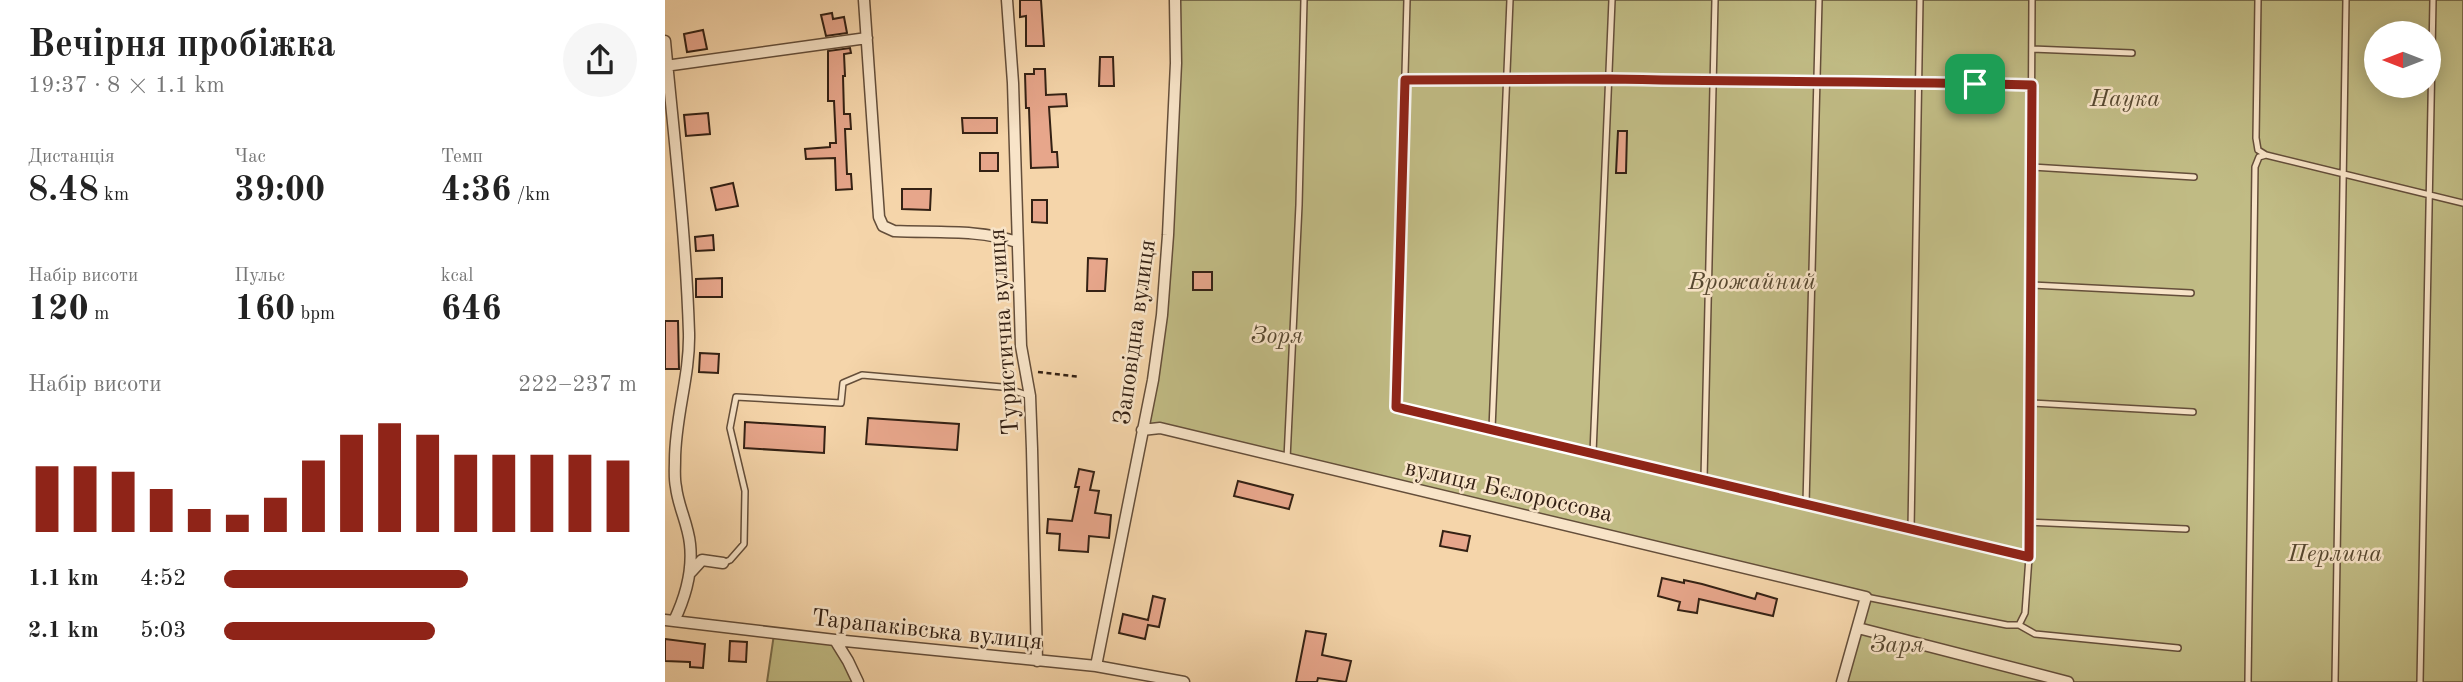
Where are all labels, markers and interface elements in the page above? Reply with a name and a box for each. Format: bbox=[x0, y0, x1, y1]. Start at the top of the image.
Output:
north arrow bbox=[2364, 21, 2441, 98]
map controls bbox=[2364, 21, 2441, 98]
button: share bbox=[563, 23, 637, 97]
text: Вечірня пробіжка bbox=[28, 27, 336, 65]
pin bbox=[1945, 54, 2005, 114]
icon: arrive bbox=[1956, 65, 1994, 103]
text: 19:37 · 8 × 1.1 km bbox=[28, 74, 225, 97]
park label: Наука bbox=[2089, 88, 2160, 112]
text: Дистанція bbox=[28, 148, 115, 167]
text: Час bbox=[234, 148, 266, 167]
text: Темп bbox=[441, 148, 483, 167]
text: 8.48 bbox=[28, 173, 99, 208]
text: 39:00 bbox=[234, 173, 325, 208]
text: 4:36 bbox=[441, 173, 511, 208]
text: km bbox=[99, 186, 129, 205]
text: /km bbox=[511, 186, 550, 205]
street label: Туристична вулиця bbox=[986, 228, 1024, 436]
street label: Заповідна вулиця bbox=[1111, 238, 1161, 426]
text: Набір висоти bbox=[28, 267, 138, 286]
text: Пульс bbox=[234, 267, 285, 286]
text: kcal bbox=[441, 267, 473, 286]
park label: Врожайний bbox=[1687, 271, 1816, 295]
text: 120 bbox=[28, 292, 89, 327]
text: 160 bbox=[234, 292, 295, 327]
text: 646 bbox=[441, 292, 502, 327]
text: m bbox=[89, 305, 109, 324]
text: bpm bbox=[295, 305, 335, 324]
park label: Зоря bbox=[1251, 324, 1303, 349]
text: Набір висоти bbox=[28, 373, 162, 396]
text: 222–237 m bbox=[518, 373, 637, 396]
street label: вулиця Бєлороссова bbox=[1402, 456, 1615, 528]
park label: Перлина bbox=[2287, 543, 2382, 567]
text: 1.1 km bbox=[28, 567, 99, 590]
text: 4:52 bbox=[140, 567, 186, 590]
street label: Тарапаківська вулиця bbox=[810, 607, 1043, 655]
text: 2.1 km bbox=[28, 619, 99, 642]
text: 5:03 bbox=[140, 619, 186, 642]
park label: Заря bbox=[1870, 633, 1924, 658]

